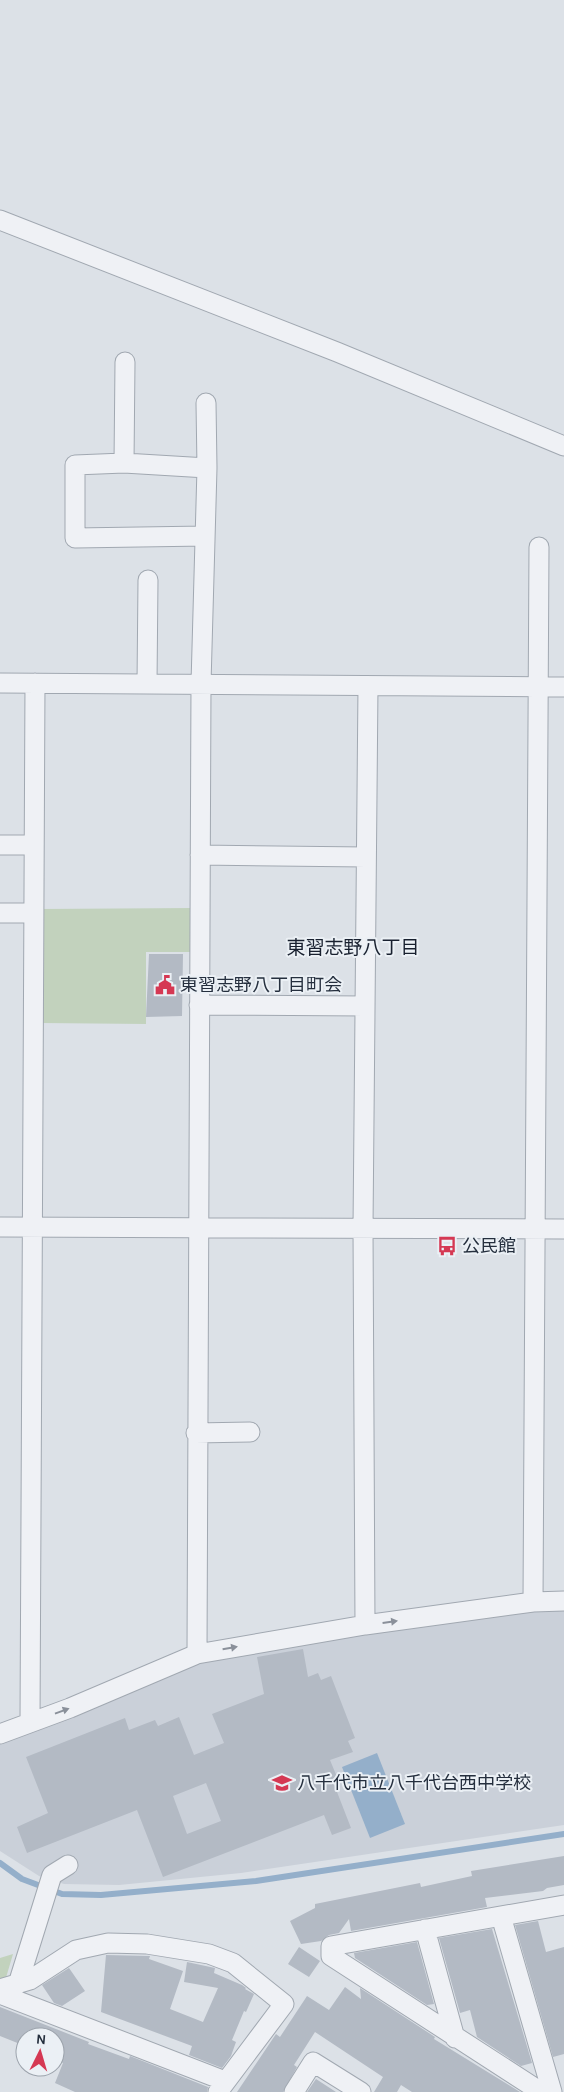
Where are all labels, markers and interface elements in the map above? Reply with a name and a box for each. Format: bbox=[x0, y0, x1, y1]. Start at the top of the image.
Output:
district label: 東習志野八丁目 bbox=[286, 937, 420, 959]
public building icon: 東習志野八丁目町会 bbox=[154, 974, 176, 996]
place label: 東習志野八丁目町会 bbox=[180, 974, 342, 996]
bus stop icon: 公民館 bbox=[436, 1235, 458, 1257]
place label: 公民館 bbox=[462, 1235, 516, 1257]
one-way arrow bbox=[383, 1617, 399, 1625]
one-way arrow bbox=[222, 1644, 238, 1652]
one-way arrow bbox=[55, 1707, 70, 1715]
school or university icon: 八千代市立八千代台西中学校 bbox=[271, 1772, 293, 1794]
place label: 八千代市立八千代台西中学校 bbox=[297, 1772, 531, 1794]
north arrow bbox=[15, 2027, 65, 2077]
text: N bbox=[35, 2031, 47, 2048]

